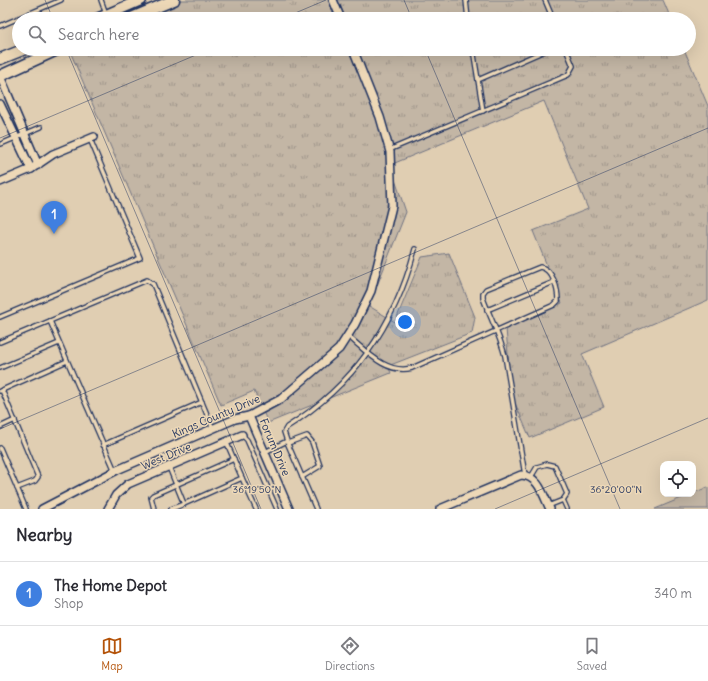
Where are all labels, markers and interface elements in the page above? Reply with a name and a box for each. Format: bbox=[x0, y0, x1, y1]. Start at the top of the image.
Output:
search box bbox=[12, 12, 696, 56]
icon: search bbox=[26, 23, 48, 45]
text: Search here bbox=[58, 25, 139, 44]
pin: 1 bbox=[41, 201, 67, 234]
your location bbox=[395, 312, 415, 332]
street label: Kings County Drive bbox=[170, 391, 262, 441]
street label: Forum Drive bbox=[257, 416, 293, 478]
street label: West Drive bbox=[139, 439, 193, 473]
map controls bbox=[660, 461, 696, 497]
button: locate bbox=[660, 461, 696, 497]
text: 36°19'50"N bbox=[232, 483, 282, 496]
text: 36°20'00"N bbox=[590, 483, 642, 496]
text: Nearby bbox=[16, 524, 72, 546]
text: The Home Depot bbox=[54, 576, 167, 595]
text: 1 bbox=[26, 585, 32, 602]
text: 340 m bbox=[654, 585, 692, 602]
text: Shop bbox=[54, 595, 83, 612]
tab: Map bbox=[101, 635, 123, 673]
tab: Directions bbox=[325, 635, 375, 673]
tab: Saved bbox=[577, 635, 607, 673]

